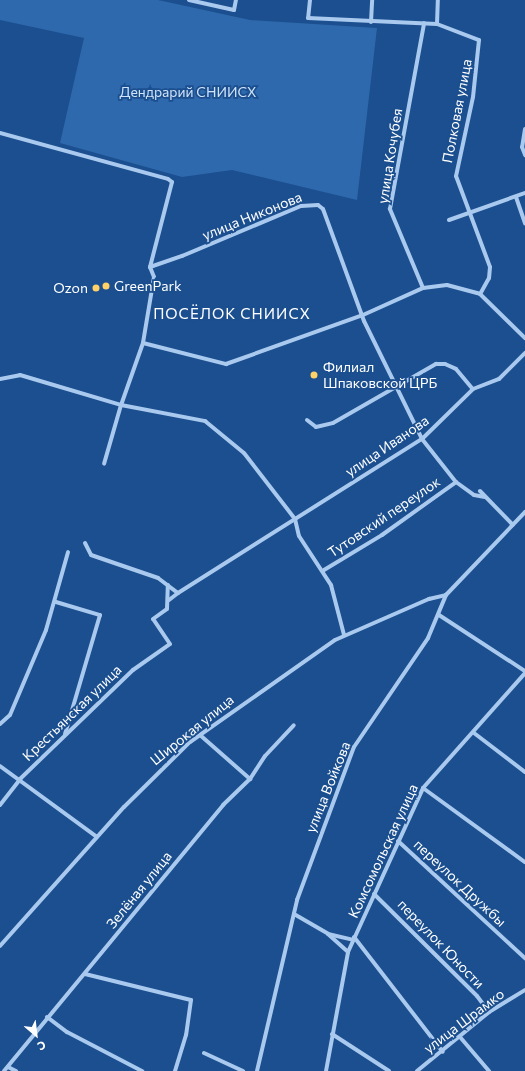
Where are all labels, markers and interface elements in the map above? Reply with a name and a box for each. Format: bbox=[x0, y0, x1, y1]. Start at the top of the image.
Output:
street label: Полковая улица bbox=[439, 58, 475, 164]
park label: Дендрарий СНИИСХ bbox=[119, 84, 257, 100]
street label: улица Кочубея bbox=[374, 107, 406, 205]
street label: улица Никонова bbox=[200, 188, 304, 244]
place label: GreenPark bbox=[114, 278, 182, 294]
place label: Ozon bbox=[53, 280, 88, 296]
marker: GreenPark bbox=[101, 281, 111, 291]
marker: Ozon bbox=[91, 283, 101, 293]
district label: ПОСЁЛОК СНИИСХ bbox=[153, 305, 311, 323]
place label: Филиал Шпаковской ЦРБ bbox=[323, 359, 437, 392]
marker: Филиал Шпаковской ЦРБ bbox=[308, 369, 320, 381]
street label: улица Иванова bbox=[342, 412, 432, 480]
street label: Тутовский переулок bbox=[324, 473, 444, 561]
street label: Крестьянская улица bbox=[19, 661, 125, 765]
street label: Широкая улица bbox=[147, 691, 237, 769]
street label: улица Войкова bbox=[302, 739, 354, 835]
street label: Комсомольская улица bbox=[345, 781, 421, 921]
street label: переулок Дружбы bbox=[410, 836, 510, 930]
street label: Зелёная улица bbox=[103, 848, 175, 932]
street label: переулок Юности bbox=[394, 896, 488, 992]
street label: улица Шрамко bbox=[420, 985, 508, 1057]
north arrow bbox=[16, 1015, 56, 1055]
text: С bbox=[35, 1039, 48, 1054]

